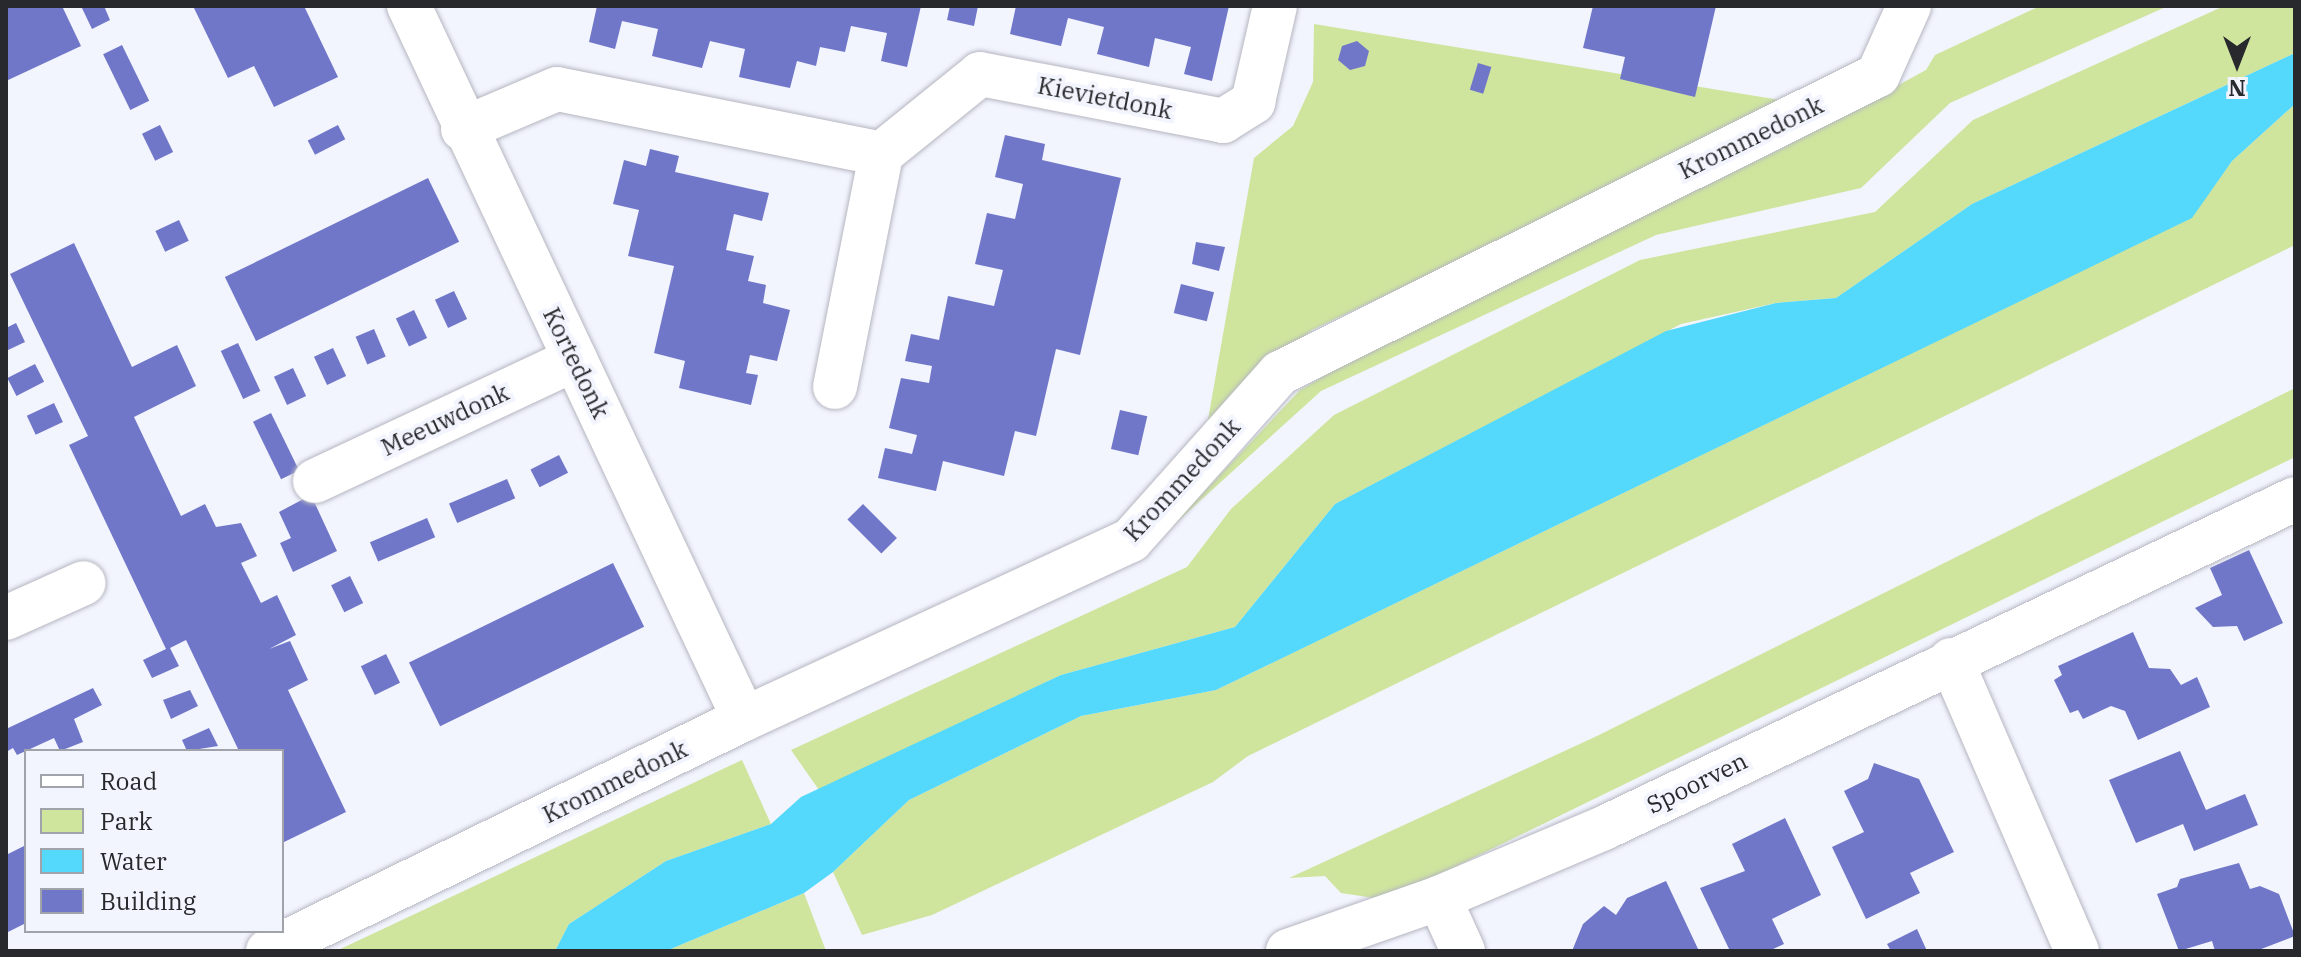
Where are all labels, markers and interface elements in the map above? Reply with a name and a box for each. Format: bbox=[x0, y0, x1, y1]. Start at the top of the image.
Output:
north arrow bbox=[2197, 24, 2277, 104]
street label: Kievietdonk bbox=[1035, 71, 1175, 125]
text: N bbox=[2228, 74, 2246, 103]
street label: Krommedonk bbox=[1674, 91, 1828, 185]
street label: Kortedonk bbox=[537, 303, 615, 423]
street label: Meeuwdonk bbox=[377, 378, 513, 462]
street label: Krommedonk bbox=[1118, 413, 1246, 547]
street label: Krommedonk bbox=[538, 735, 692, 829]
street label: Spoorven bbox=[1642, 746, 1752, 820]
legend bbox=[24, 749, 284, 933]
text: Road bbox=[100, 765, 157, 797]
text: Park bbox=[100, 805, 152, 837]
text: Water bbox=[100, 845, 167, 877]
text: Building bbox=[100, 885, 196, 917]

